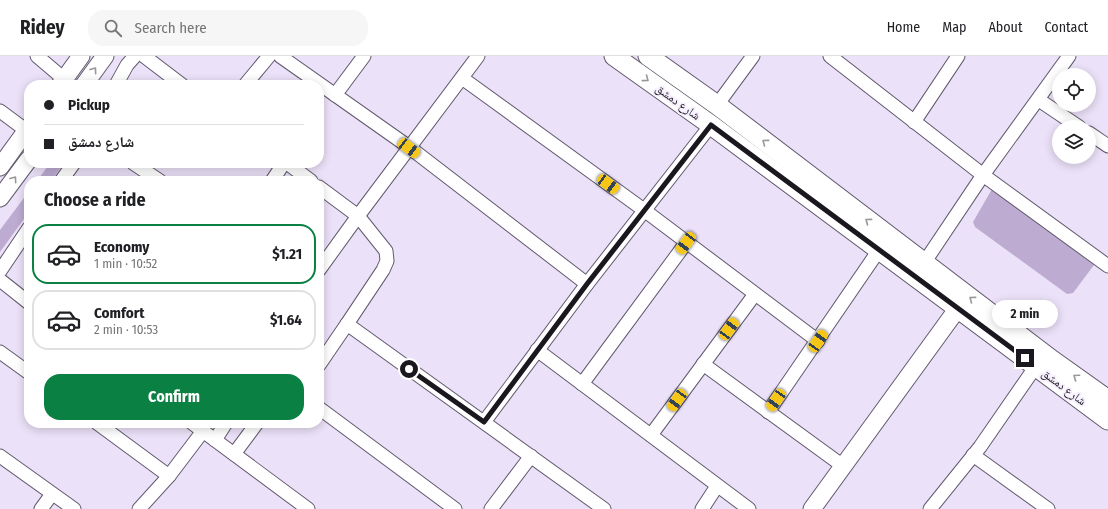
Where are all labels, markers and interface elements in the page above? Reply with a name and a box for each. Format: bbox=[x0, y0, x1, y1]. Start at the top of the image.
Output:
search box bbox=[88, 10, 368, 46]
text: Ridey bbox=[20, 16, 64, 39]
icon: search bbox=[102, 17, 124, 39]
text: Search here bbox=[134, 19, 207, 37]
text: Home bbox=[887, 19, 920, 36]
text: Map bbox=[942, 19, 966, 36]
text: About bbox=[988, 19, 1023, 36]
text: Contact bbox=[1045, 19, 1088, 36]
one-way arrow bbox=[89, 68, 96, 75]
map controls bbox=[1052, 68, 1096, 164]
button: locate bbox=[1052, 68, 1096, 112]
one-way arrow bbox=[642, 74, 649, 82]
street label: شارع دمشق bbox=[652, 81, 703, 124]
text: Pickup bbox=[68, 96, 110, 114]
button: layers bbox=[1052, 120, 1096, 164]
text: شارع دمشق bbox=[68, 133, 134, 151]
car bbox=[396, 136, 422, 160]
one-way arrow bbox=[762, 139, 769, 147]
car bbox=[595, 172, 621, 196]
one-way arrow bbox=[10, 176, 17, 183]
text: Choose a ride bbox=[44, 189, 146, 211]
one-way arrow bbox=[866, 218, 873, 225]
car bbox=[674, 230, 698, 256]
icon: car bbox=[46, 236, 82, 272]
text: Economy bbox=[94, 238, 149, 256]
text: $1.21 bbox=[272, 245, 302, 263]
text: 1 min · 10:52 bbox=[94, 256, 157, 271]
one-way arrow bbox=[969, 297, 976, 304]
callout: 2 min bbox=[992, 300, 1058, 328]
icon: car bbox=[46, 302, 82, 338]
text: Comfort bbox=[94, 304, 145, 322]
text: 2 min bbox=[1011, 306, 1039, 321]
text: $1.64 bbox=[270, 311, 302, 329]
car bbox=[717, 316, 741, 342]
text: 2 min · 10:53 bbox=[94, 322, 158, 337]
car bbox=[806, 328, 830, 354]
route end bbox=[1016, 349, 1034, 367]
route start bbox=[400, 360, 418, 378]
street label: شارع دمشق bbox=[1039, 366, 1089, 409]
button: Confirm bbox=[44, 374, 304, 420]
one-way arrow bbox=[1073, 374, 1080, 382]
car bbox=[665, 387, 689, 413]
car bbox=[764, 387, 788, 413]

